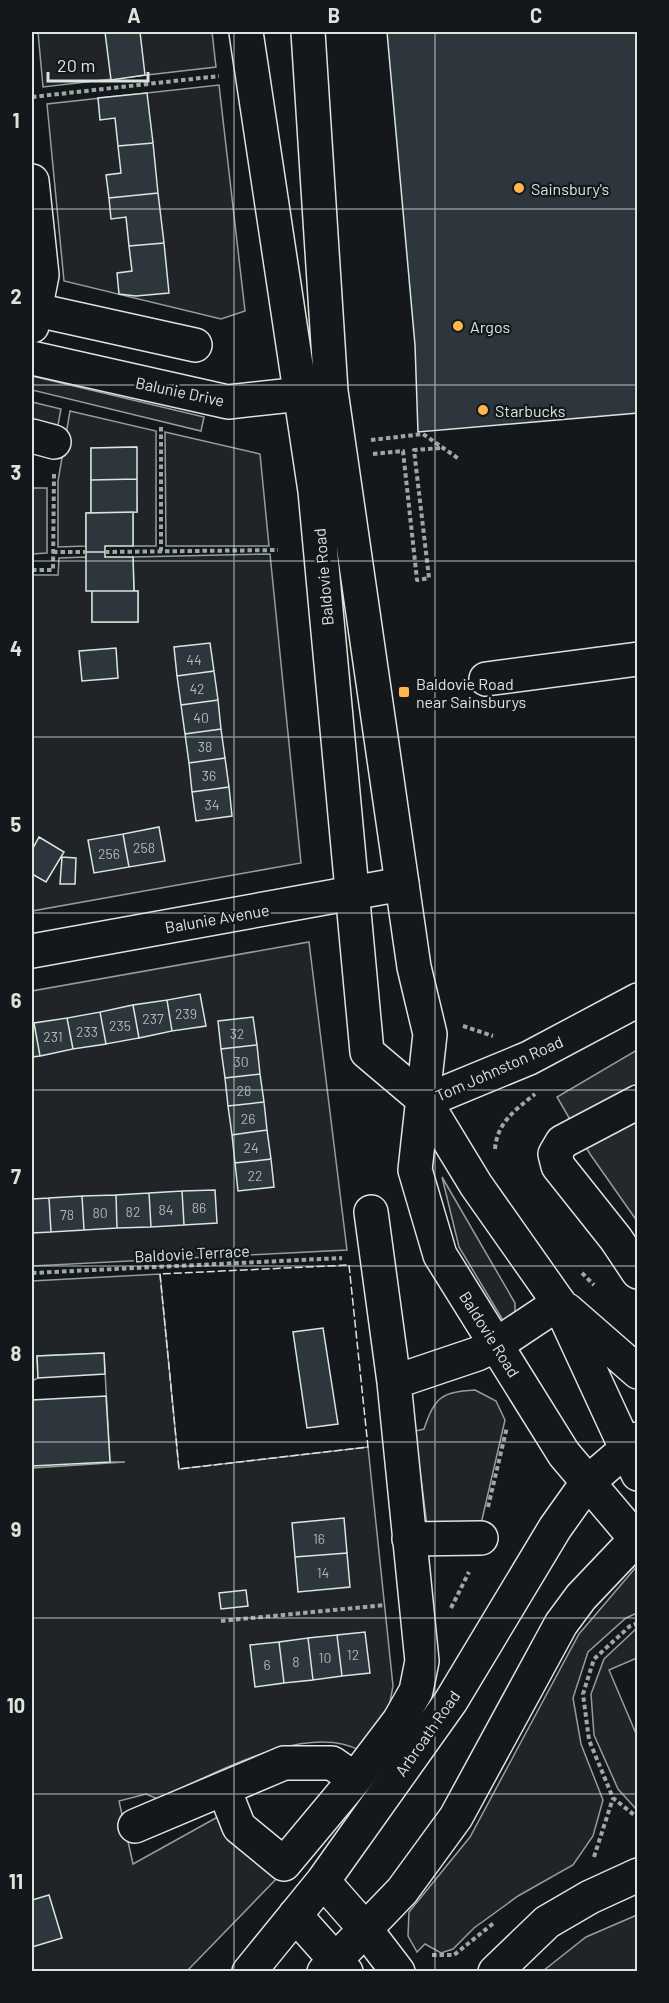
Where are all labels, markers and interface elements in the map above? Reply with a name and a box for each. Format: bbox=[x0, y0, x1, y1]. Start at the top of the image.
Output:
text: A bbox=[127, 3, 141, 27]
text: B bbox=[328, 3, 340, 27]
text: C bbox=[530, 3, 542, 27]
scale bar bbox=[48, 45, 148, 83]
text: 20 m bbox=[57, 54, 95, 76]
text: 1 bbox=[12, 108, 20, 132]
place label: Sainsbury's bbox=[531, 179, 609, 198]
marker: Sainsbury's bbox=[512, 181, 526, 195]
text: 2 bbox=[10, 284, 22, 308]
place label: Argos bbox=[470, 317, 510, 336]
marker: Argos bbox=[451, 319, 465, 333]
street label: Balunie Drive bbox=[134, 372, 226, 410]
place label: Starbucks bbox=[495, 401, 565, 420]
marker: Starbucks bbox=[476, 403, 490, 417]
text: 3 bbox=[11, 460, 21, 484]
street label: Baldovie Road bbox=[309, 527, 337, 627]
text: 4 bbox=[10, 636, 22, 660]
house number: 44 bbox=[186, 651, 202, 668]
place label: Baldovie Road near Sainsburys bbox=[416, 674, 526, 711]
house number: 42 bbox=[189, 680, 205, 697]
marker: Baldovie Road near Sainsburys bbox=[397, 685, 411, 699]
house number: 40 bbox=[193, 709, 209, 726]
house number: 38 bbox=[198, 738, 212, 755]
house number: 36 bbox=[202, 767, 216, 784]
house number: 34 bbox=[205, 796, 219, 813]
text: 5 bbox=[11, 812, 22, 836]
house number: 258 bbox=[133, 839, 155, 856]
house number: 256 bbox=[98, 845, 120, 862]
street label: Balunie Avenue bbox=[163, 899, 271, 937]
text: 6 bbox=[11, 988, 22, 1012]
house number: 239 bbox=[175, 1005, 197, 1022]
house number: 237 bbox=[142, 1010, 164, 1027]
house number: 235 bbox=[109, 1017, 131, 1034]
house number: 233 bbox=[76, 1023, 98, 1040]
house number: 32 bbox=[230, 1025, 244, 1042]
house number: 231 bbox=[43, 1028, 63, 1045]
street label: Tom Johnston Road bbox=[432, 1031, 566, 1105]
house number: 30 bbox=[233, 1053, 249, 1070]
house number: 28 bbox=[237, 1082, 251, 1099]
house number: 26 bbox=[241, 1110, 255, 1127]
house number: 24 bbox=[243, 1139, 259, 1156]
text: 7 bbox=[11, 1164, 21, 1188]
house number: 22 bbox=[247, 1167, 263, 1184]
house number: 86 bbox=[192, 1199, 206, 1216]
house number: 84 bbox=[158, 1201, 174, 1218]
house number: 82 bbox=[126, 1203, 140, 1220]
house number: 80 bbox=[92, 1204, 108, 1221]
house number: 78 bbox=[60, 1206, 74, 1223]
street label: Baldovie Terrace bbox=[134, 1240, 250, 1266]
street label: Baldovie Road bbox=[456, 1288, 524, 1380]
text: 8 bbox=[11, 1341, 22, 1365]
text: 9 bbox=[11, 1517, 21, 1541]
house number: 16 bbox=[313, 1530, 325, 1547]
house number: 14 bbox=[317, 1564, 329, 1581]
house number: 12 bbox=[347, 1646, 359, 1663]
house number: 10 bbox=[319, 1649, 331, 1666]
house number: 8 bbox=[292, 1653, 300, 1670]
house number: 6 bbox=[263, 1656, 271, 1673]
street label: Arbroath Road bbox=[391, 1687, 463, 1779]
text: 10 bbox=[7, 1693, 25, 1717]
text: 11 bbox=[9, 1869, 23, 1893]

